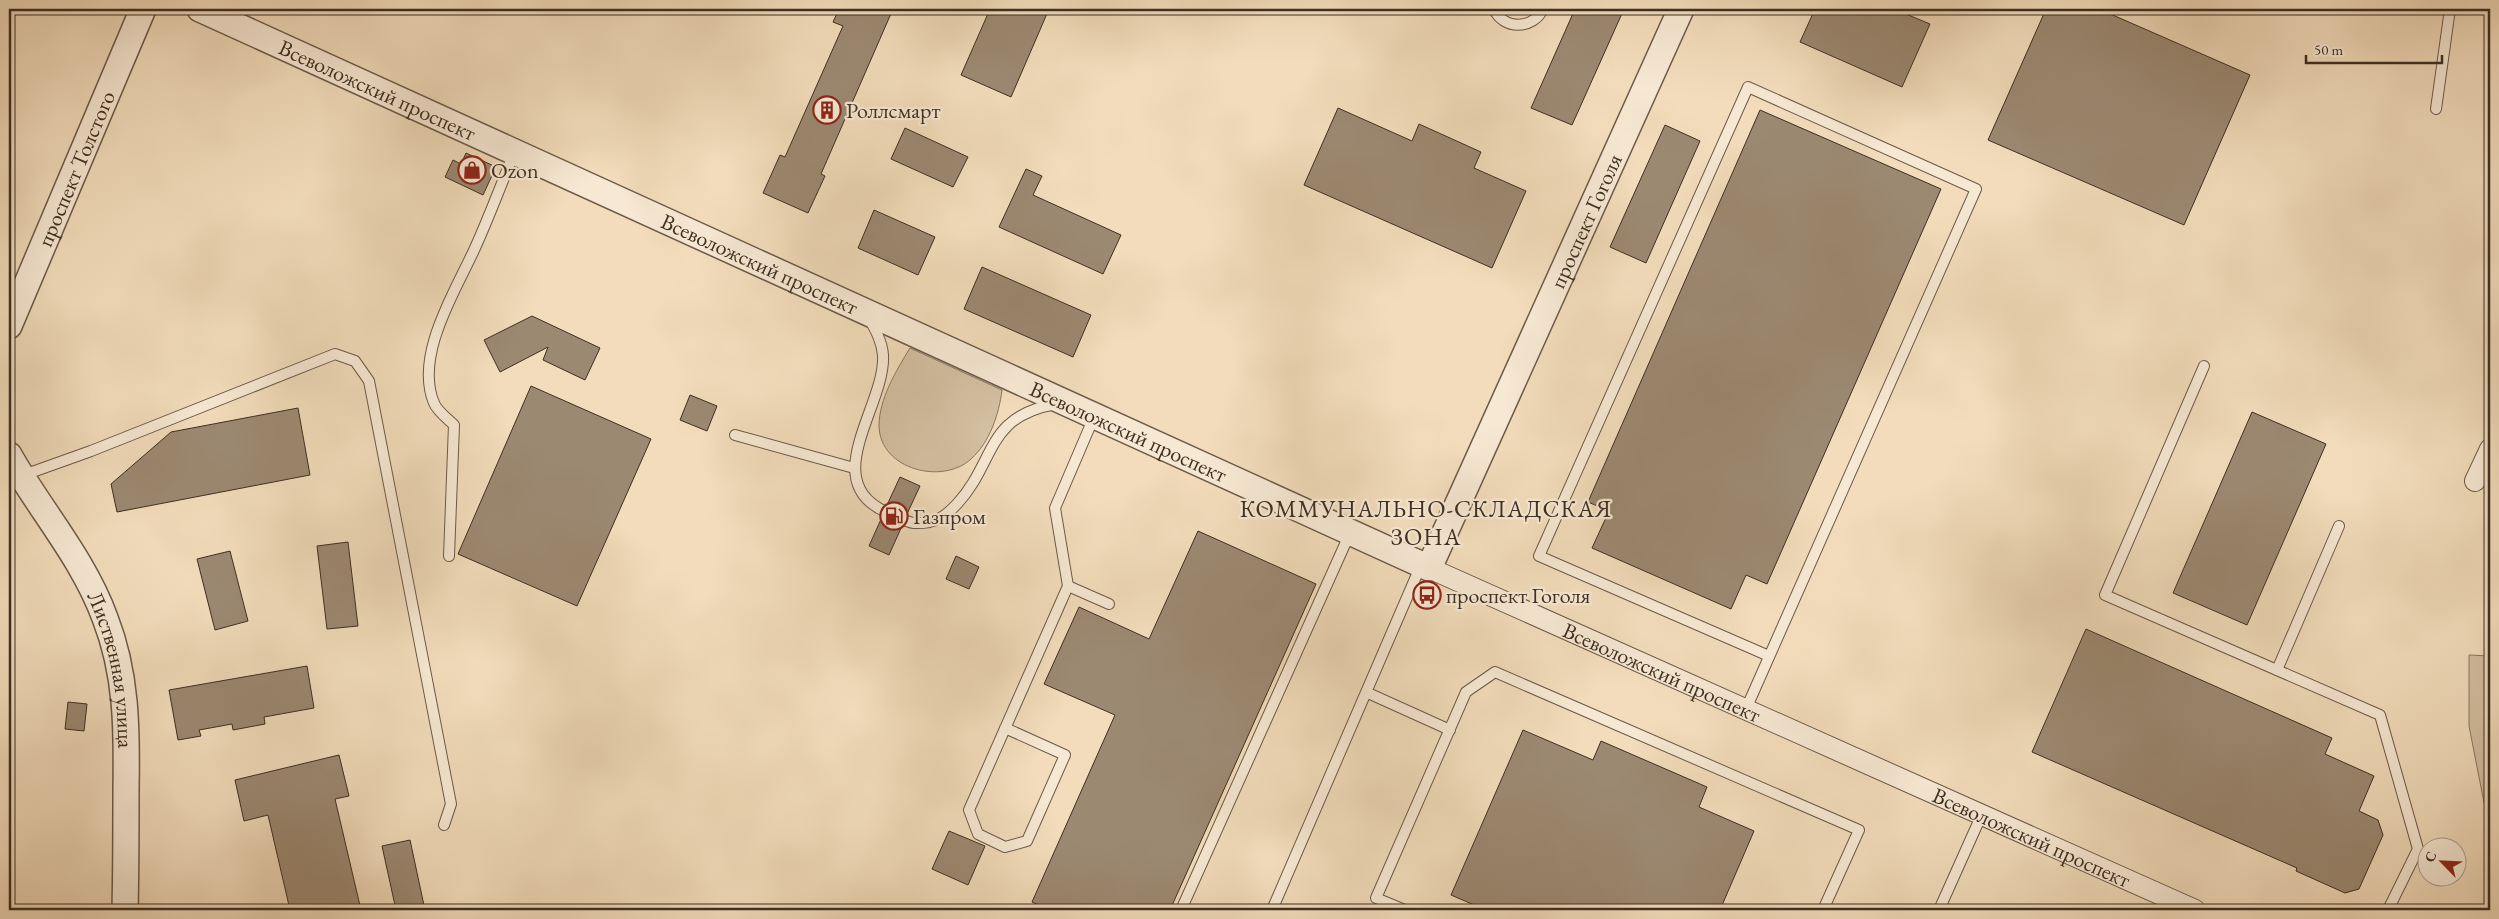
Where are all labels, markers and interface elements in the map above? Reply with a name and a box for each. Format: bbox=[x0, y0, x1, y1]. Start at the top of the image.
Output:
scale bar bbox=[2306, 32, 2443, 64]
street label: Всеволожский проспект bbox=[274, 33, 481, 148]
text: 50 m bbox=[2314, 40, 2343, 59]
street label: проспект Толстого bbox=[30, 86, 122, 251]
building icon: Роллсмарт bbox=[812, 95, 842, 125]
place label: Роллсмарт bbox=[846, 96, 940, 125]
street label: проспект Гоголя bbox=[1543, 149, 1629, 293]
shop icon: Ozon bbox=[457, 155, 487, 185]
place label: Ozon bbox=[491, 156, 539, 185]
street label: Всеволожский проспект bbox=[656, 207, 863, 322]
street label: Всеволожский проспект bbox=[1025, 374, 1232, 489]
district label: КОММУНАЛЬНО-СКЛАДСКАЯ ЗОНА bbox=[1240, 493, 1612, 552]
fuel station icon: Газпром bbox=[879, 501, 909, 531]
place label: Газпром bbox=[913, 502, 986, 531]
bus stop icon: проспект Гоголя bbox=[1412, 580, 1442, 610]
place label: проспект Гоголя bbox=[1446, 581, 1591, 610]
street label: Лиственная улица bbox=[81, 587, 140, 749]
street label: Всеволожский проспект bbox=[1558, 616, 1765, 729]
street label: Всеволожский проспект bbox=[1928, 781, 2135, 894]
north arrow bbox=[2416, 836, 2466, 886]
text: С bbox=[2420, 848, 2440, 865]

